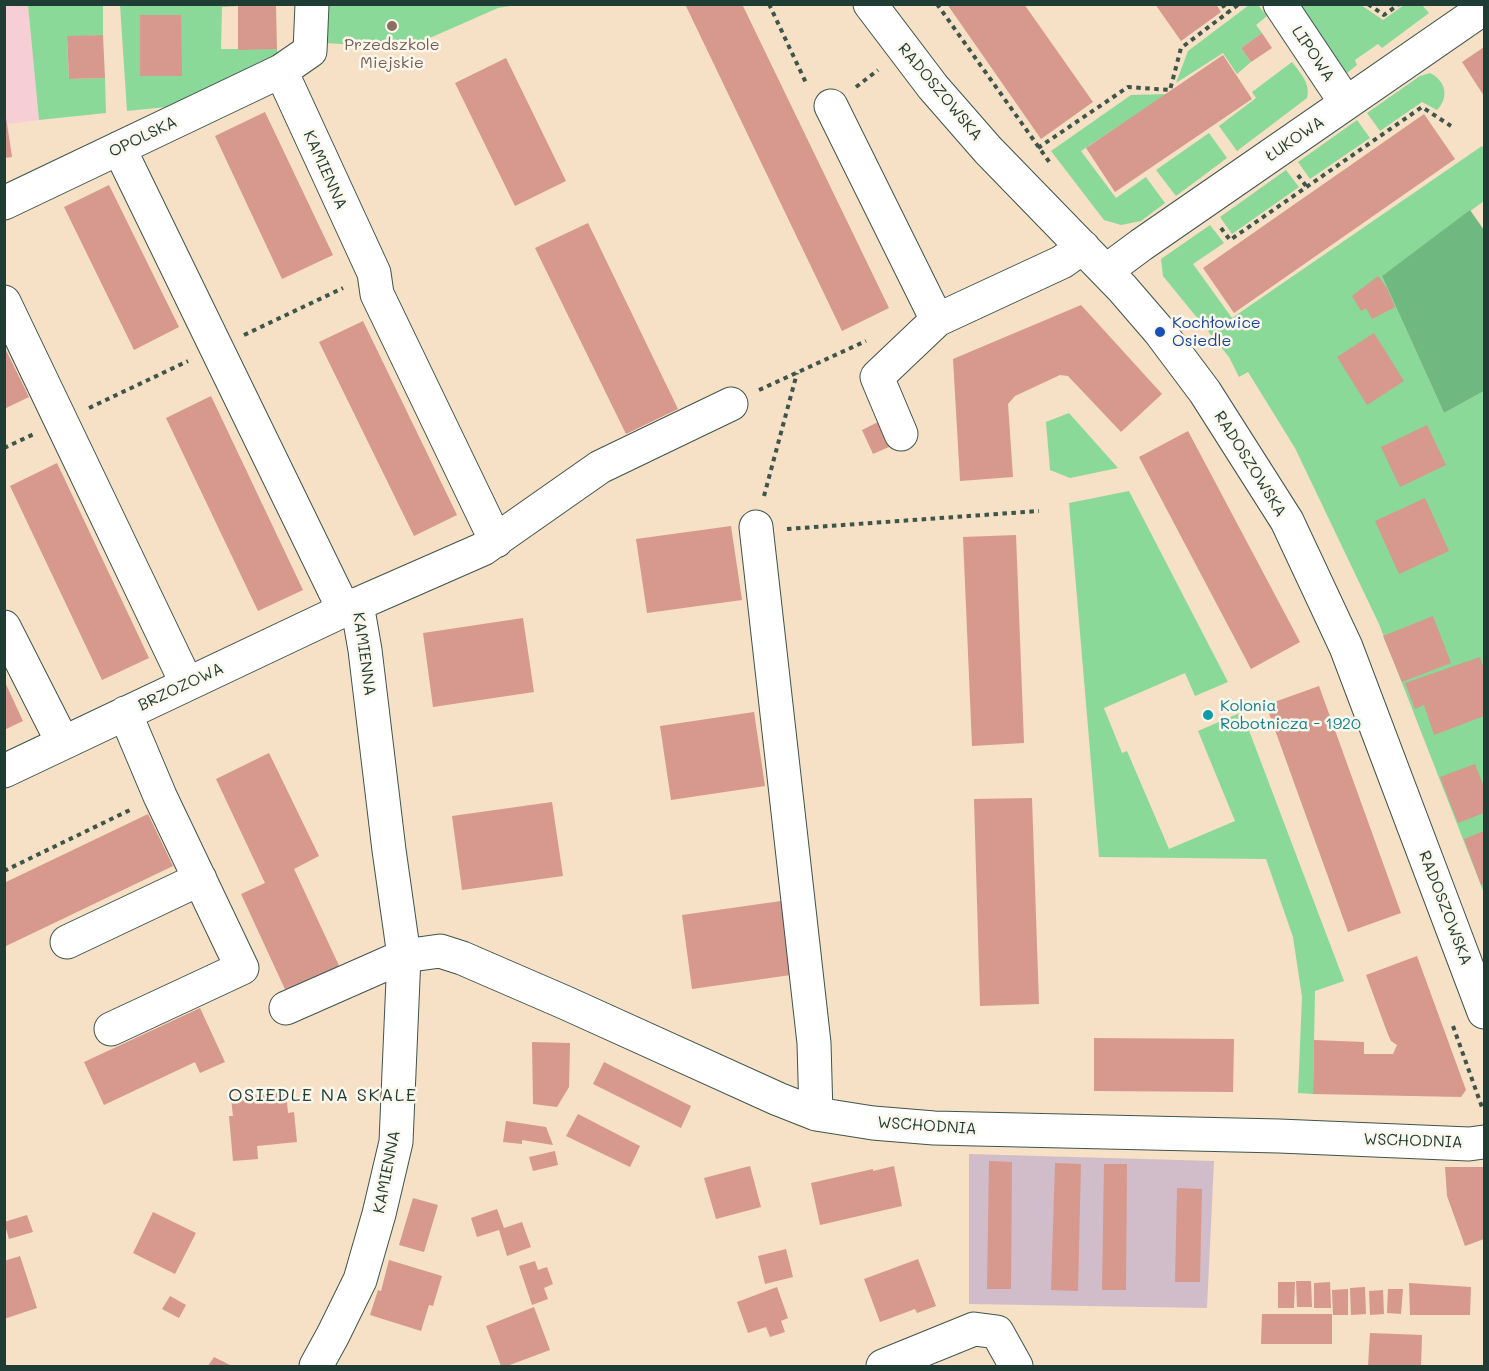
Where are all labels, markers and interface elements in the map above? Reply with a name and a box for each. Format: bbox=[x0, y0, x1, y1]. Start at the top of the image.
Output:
marker: Przedszkole Miejskie bbox=[385, 19, 399, 33]
street label: LIPOWA bbox=[1287, 23, 1339, 85]
place label: Przedszkole Miejskie bbox=[344, 35, 440, 73]
street label: RADOSZOWSKA bbox=[894, 39, 986, 145]
street label: OPOLSKA bbox=[106, 112, 180, 162]
street label: ŁUKOWA bbox=[1262, 112, 1328, 166]
street label: KAMIENNA bbox=[299, 128, 351, 212]
place label: Kochłowice Osiedle bbox=[1172, 313, 1261, 351]
marker: Kochłowice Osiedle bbox=[1153, 325, 1167, 339]
street label: RADOSZOWSKA bbox=[1210, 407, 1290, 521]
street label: KAMIENNA bbox=[349, 611, 379, 697]
street label: BRZOZOWA bbox=[135, 659, 227, 715]
place label: Kolonia Robotnicza - 1920 bbox=[1220, 696, 1361, 734]
marker: Kolonia Robotnicza - 1920 bbox=[1201, 708, 1215, 722]
street label: RADOSZOWSKA bbox=[1414, 848, 1476, 968]
district label: OSIEDLE NA SKALE bbox=[228, 1084, 418, 1106]
street label: WSCHODNIA bbox=[877, 1113, 977, 1139]
street label: KAMIENNA bbox=[370, 1129, 404, 1215]
street label: WSCHODNIA bbox=[1363, 1130, 1463, 1152]

